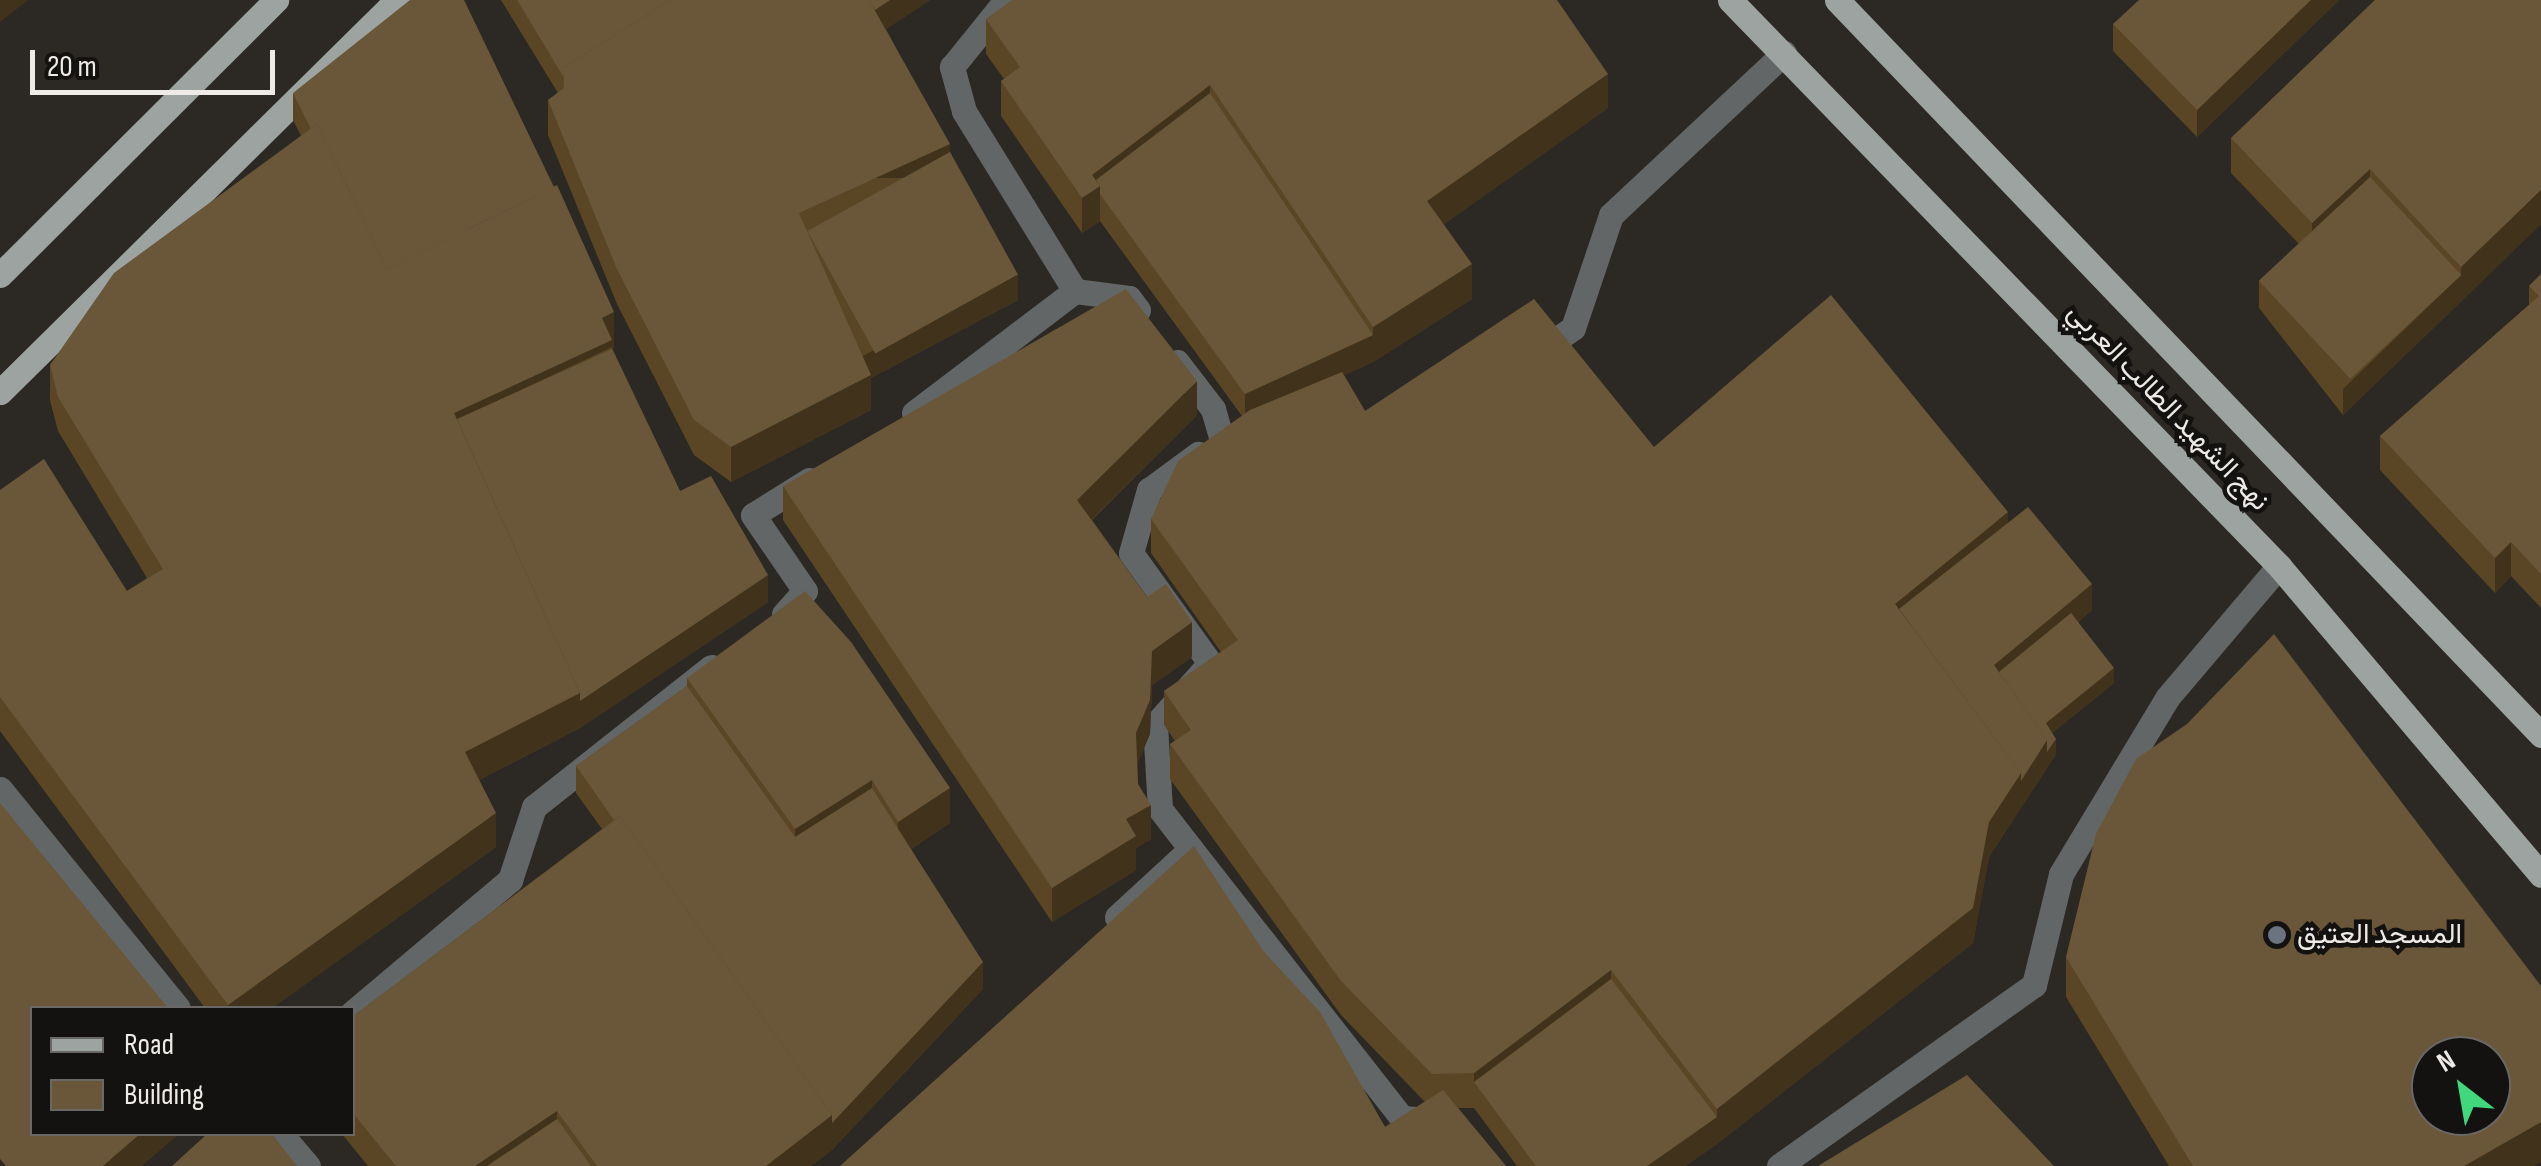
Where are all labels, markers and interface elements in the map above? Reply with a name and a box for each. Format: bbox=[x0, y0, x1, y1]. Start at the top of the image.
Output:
scale bar bbox=[35, 30, 280, 92]
text: 20 m bbox=[47, 49, 97, 85]
street label: نهج الشهيد الطالب العربي bbox=[2060, 296, 2276, 518]
place label: المسجد العتيق bbox=[2297, 918, 2462, 952]
marker: المسجد العتيق bbox=[2266, 924, 2288, 946]
legend bbox=[30, 1006, 355, 1136]
text: Road bbox=[124, 1027, 174, 1063]
north arrow bbox=[2411, 1036, 2511, 1136]
text: N bbox=[2431, 1044, 2461, 1080]
text: Building bbox=[124, 1077, 204, 1113]

